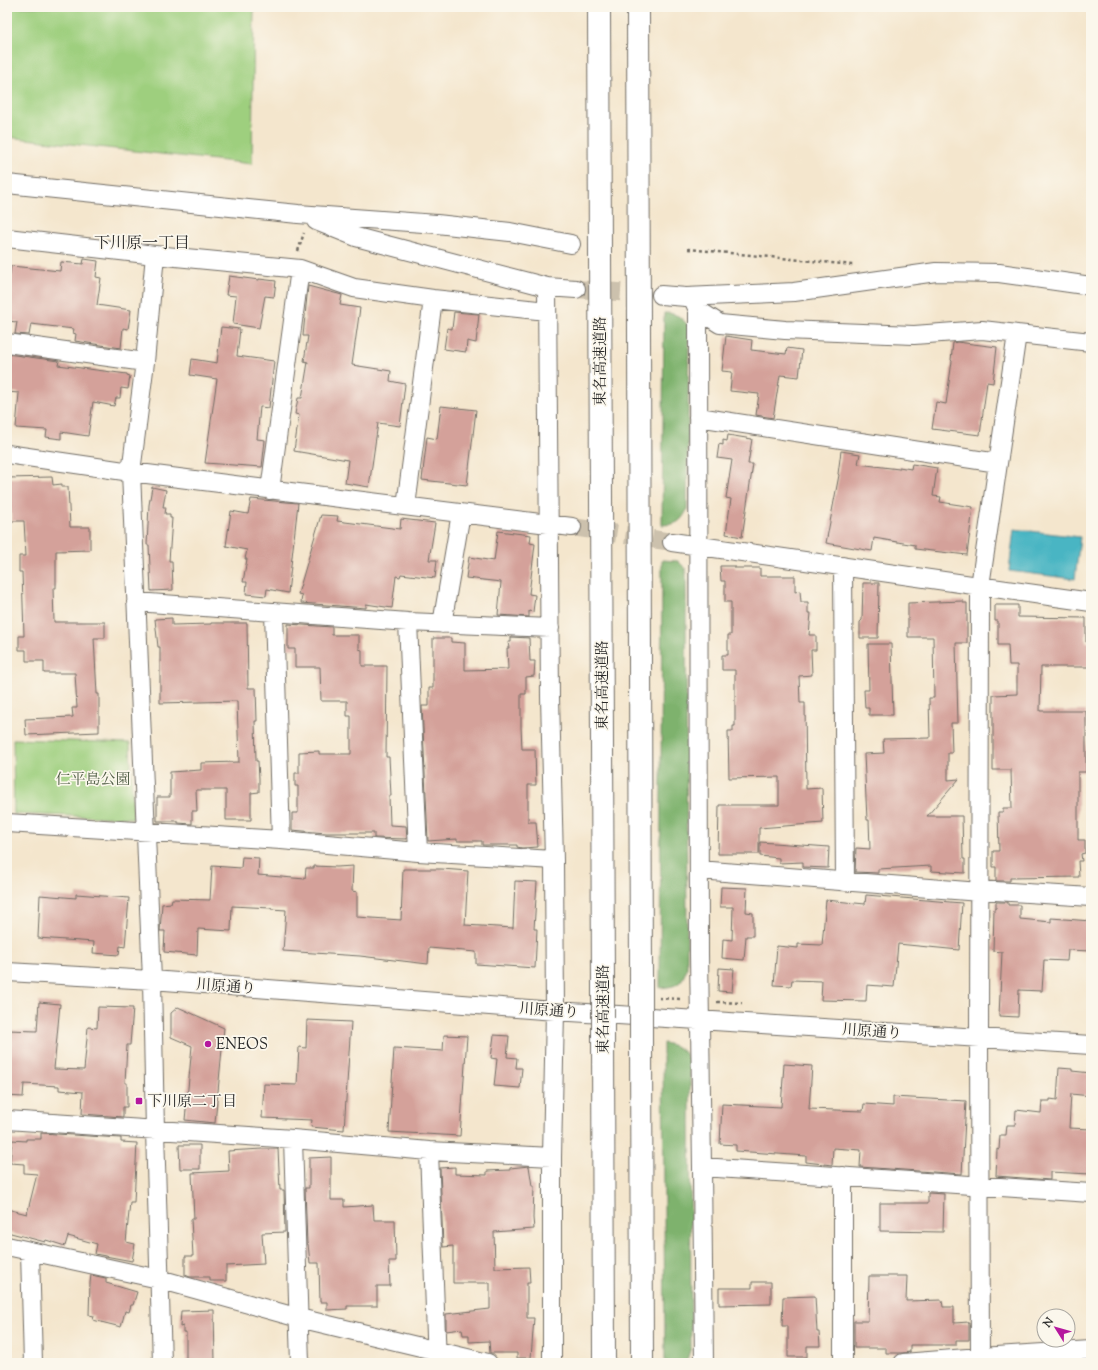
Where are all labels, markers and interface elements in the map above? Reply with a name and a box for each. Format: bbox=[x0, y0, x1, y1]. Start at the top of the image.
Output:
district label: 下川原一丁目 bbox=[94, 233, 190, 256]
street label: 東名高速道路 bbox=[591, 316, 612, 406]
street label: 東名高速道路 bbox=[593, 640, 614, 730]
park label: 仁平島公園 bbox=[55, 770, 131, 791]
street label: 東名高速道路 bbox=[594, 964, 615, 1054]
street label: 川原通り bbox=[195, 975, 257, 1000]
street label: 川原通り bbox=[518, 999, 580, 1024]
street label: 川原通り bbox=[841, 1020, 903, 1045]
place label: ENEOS bbox=[216, 1035, 268, 1056]
marker: ENEOS bbox=[203, 1039, 213, 1049]
place label: 下川原二丁目 bbox=[147, 1092, 237, 1113]
marker: 下川原二丁目 bbox=[134, 1096, 144, 1106]
north arrow bbox=[1036, 1308, 1076, 1348]
text: N bbox=[1039, 1314, 1058, 1332]

